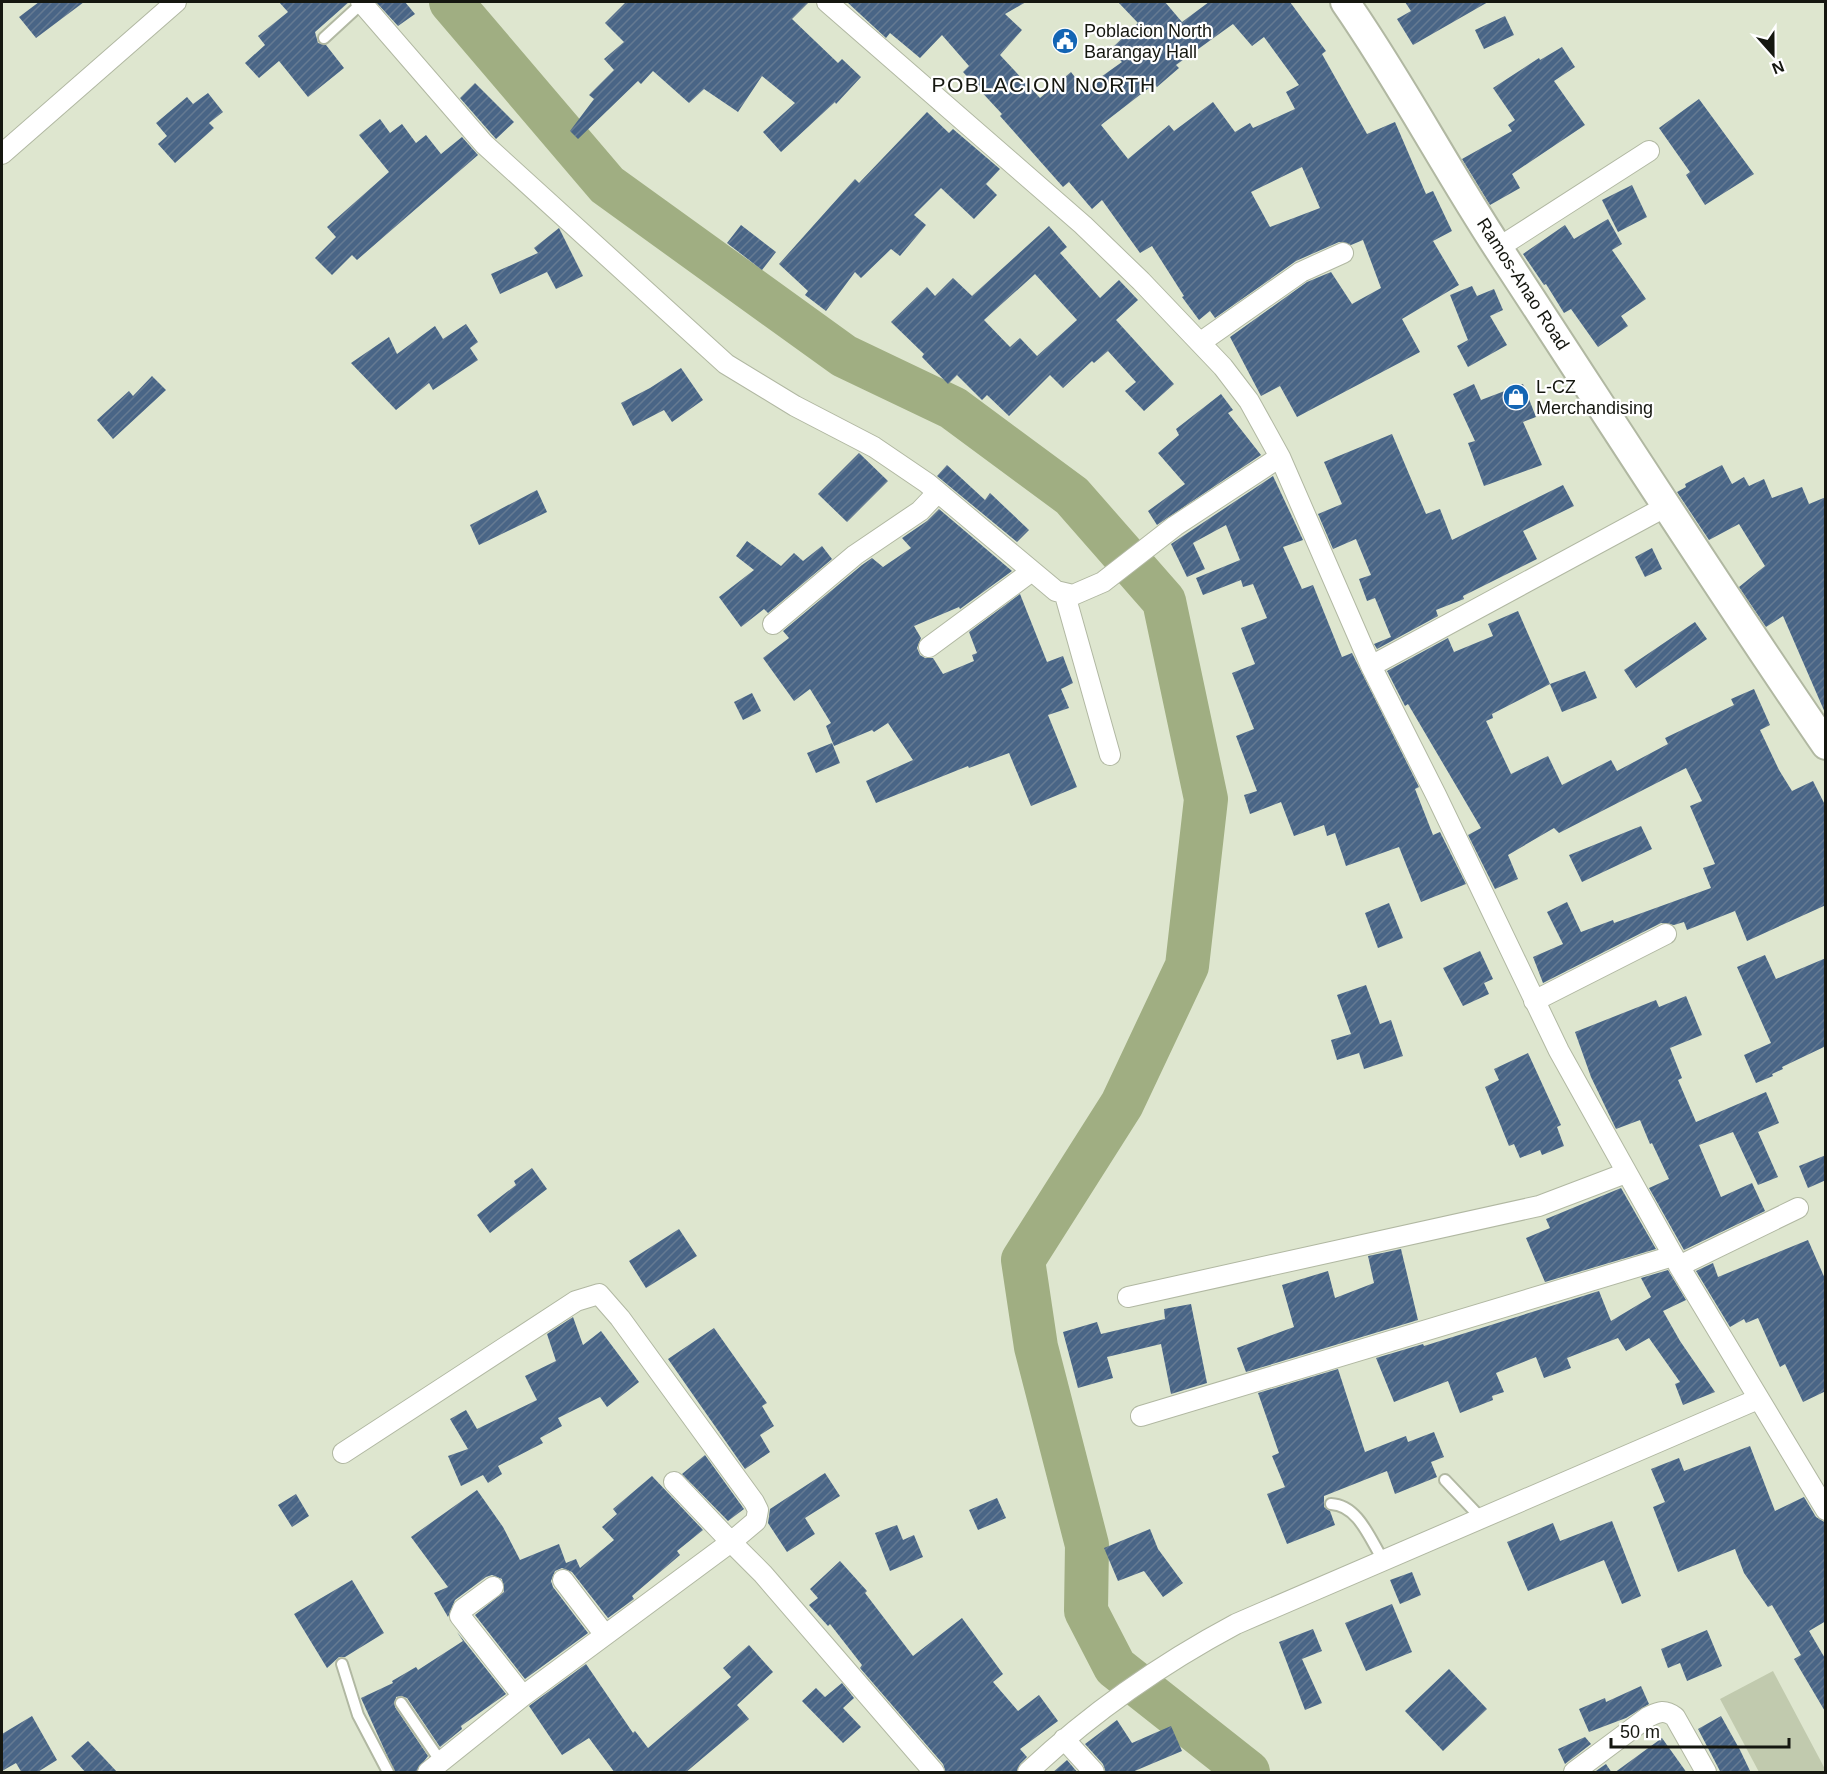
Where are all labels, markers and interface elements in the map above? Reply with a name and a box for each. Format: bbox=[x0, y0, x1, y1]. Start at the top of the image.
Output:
place label: Poblacion North Barangay Hall bbox=[1084, 21, 1212, 62]
north arrow bbox=[1743, 24, 1803, 84]
public building icon: Poblacion North Barangay Hall bbox=[1050, 26, 1080, 56]
text: N bbox=[1770, 58, 1787, 78]
district label: POBLACION NORTH bbox=[931, 73, 1157, 96]
street label: Ramos-Anao Road bbox=[1473, 214, 1573, 354]
place label: L-CZ Merchandising bbox=[1536, 377, 1653, 418]
shop icon: L-CZ Merchandising bbox=[1501, 382, 1531, 412]
scale bar bbox=[1611, 1711, 1790, 1749]
text: 50 m bbox=[1620, 1722, 1660, 1742]

